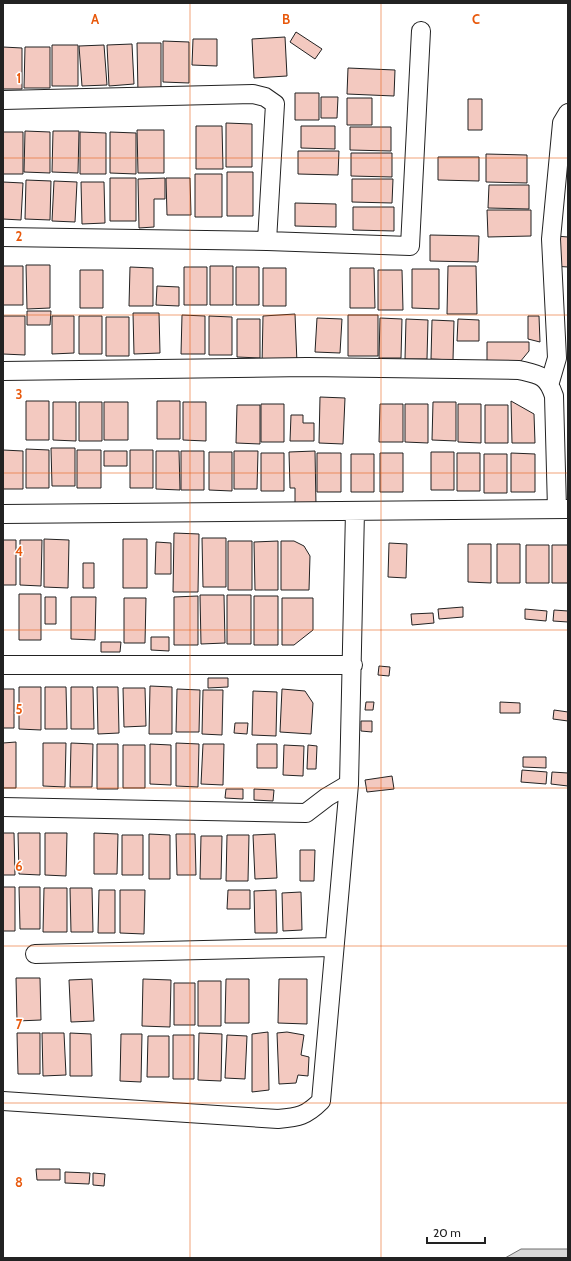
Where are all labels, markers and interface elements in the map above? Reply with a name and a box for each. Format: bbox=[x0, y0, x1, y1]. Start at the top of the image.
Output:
text: A bbox=[91, 11, 100, 27]
text: B bbox=[282, 11, 290, 27]
text: C bbox=[472, 11, 480, 27]
text: 1 bbox=[17, 70, 21, 86]
text: 2 bbox=[16, 228, 23, 244]
text: 3 bbox=[15, 386, 23, 402]
text: 4 bbox=[15, 543, 23, 559]
text: 5 bbox=[16, 701, 23, 717]
text: 6 bbox=[15, 858, 23, 874]
text: 7 bbox=[16, 1016, 23, 1032]
text: 8 bbox=[15, 1174, 23, 1190]
scale bar bbox=[427, 1219, 485, 1245]
text: 20 m bbox=[433, 1225, 461, 1240]

